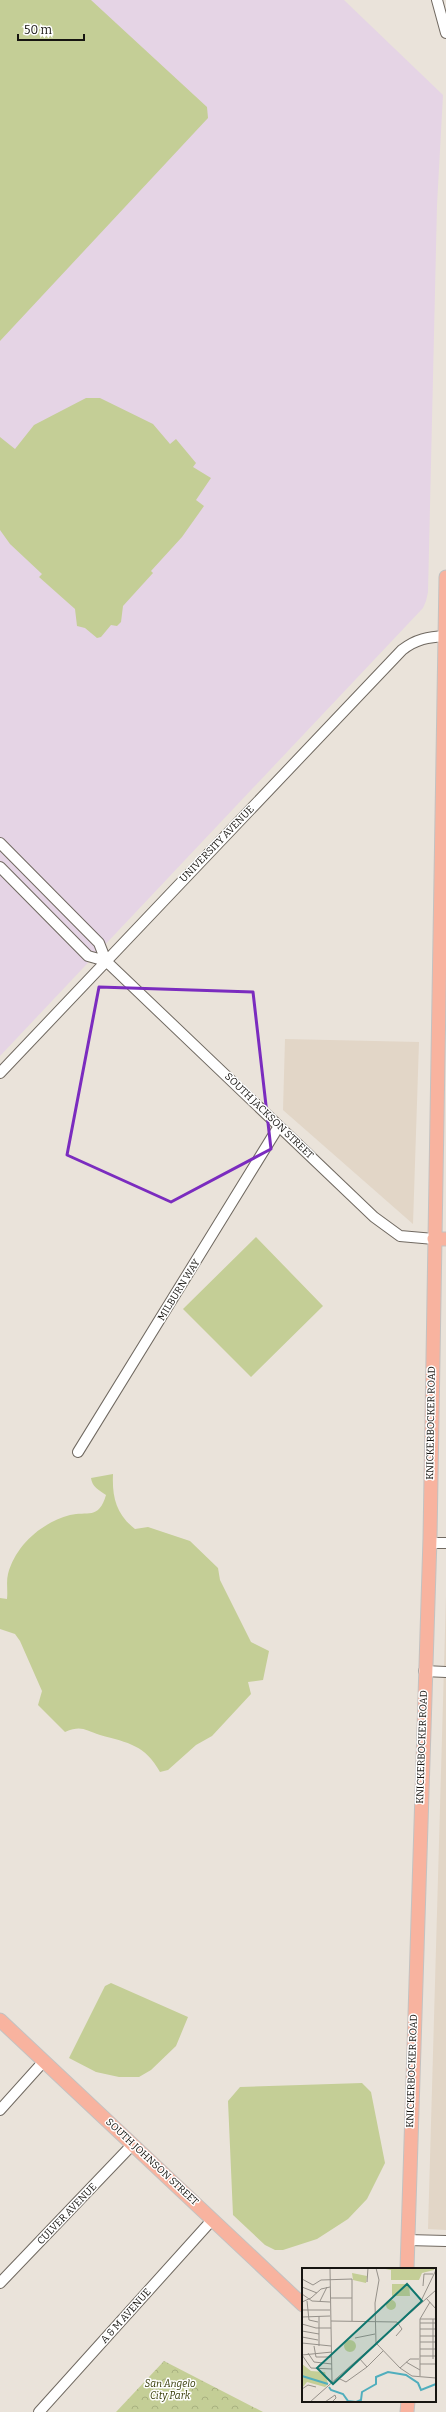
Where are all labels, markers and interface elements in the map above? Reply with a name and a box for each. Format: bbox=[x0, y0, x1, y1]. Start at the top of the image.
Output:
scale bar bbox=[18, 16, 84, 42]
text: 50 m bbox=[24, 23, 53, 37]
street label: UNIVERSITY AVENUE bbox=[177, 803, 257, 885]
street label: SOUTH JACKSON STREET bbox=[222, 1071, 316, 1162]
street label: MILBURN WAY bbox=[155, 1257, 203, 1323]
street label: KNICKERBOCKER ROAD bbox=[424, 1366, 438, 1480]
street label: KNICKERBOCKER ROAD bbox=[414, 1690, 430, 1804]
street label: KNICKERBOCKER ROAD bbox=[404, 2014, 420, 2128]
street label: SOUTH JOHNSON STREET bbox=[103, 2116, 201, 2208]
street label: CULVER AVENUE bbox=[35, 2181, 99, 2247]
inset map bbox=[302, 2268, 436, 2402]
street label: A & M AVENUE bbox=[98, 2286, 154, 2346]
park label: San Angelo City Park bbox=[144, 2378, 196, 2402]

